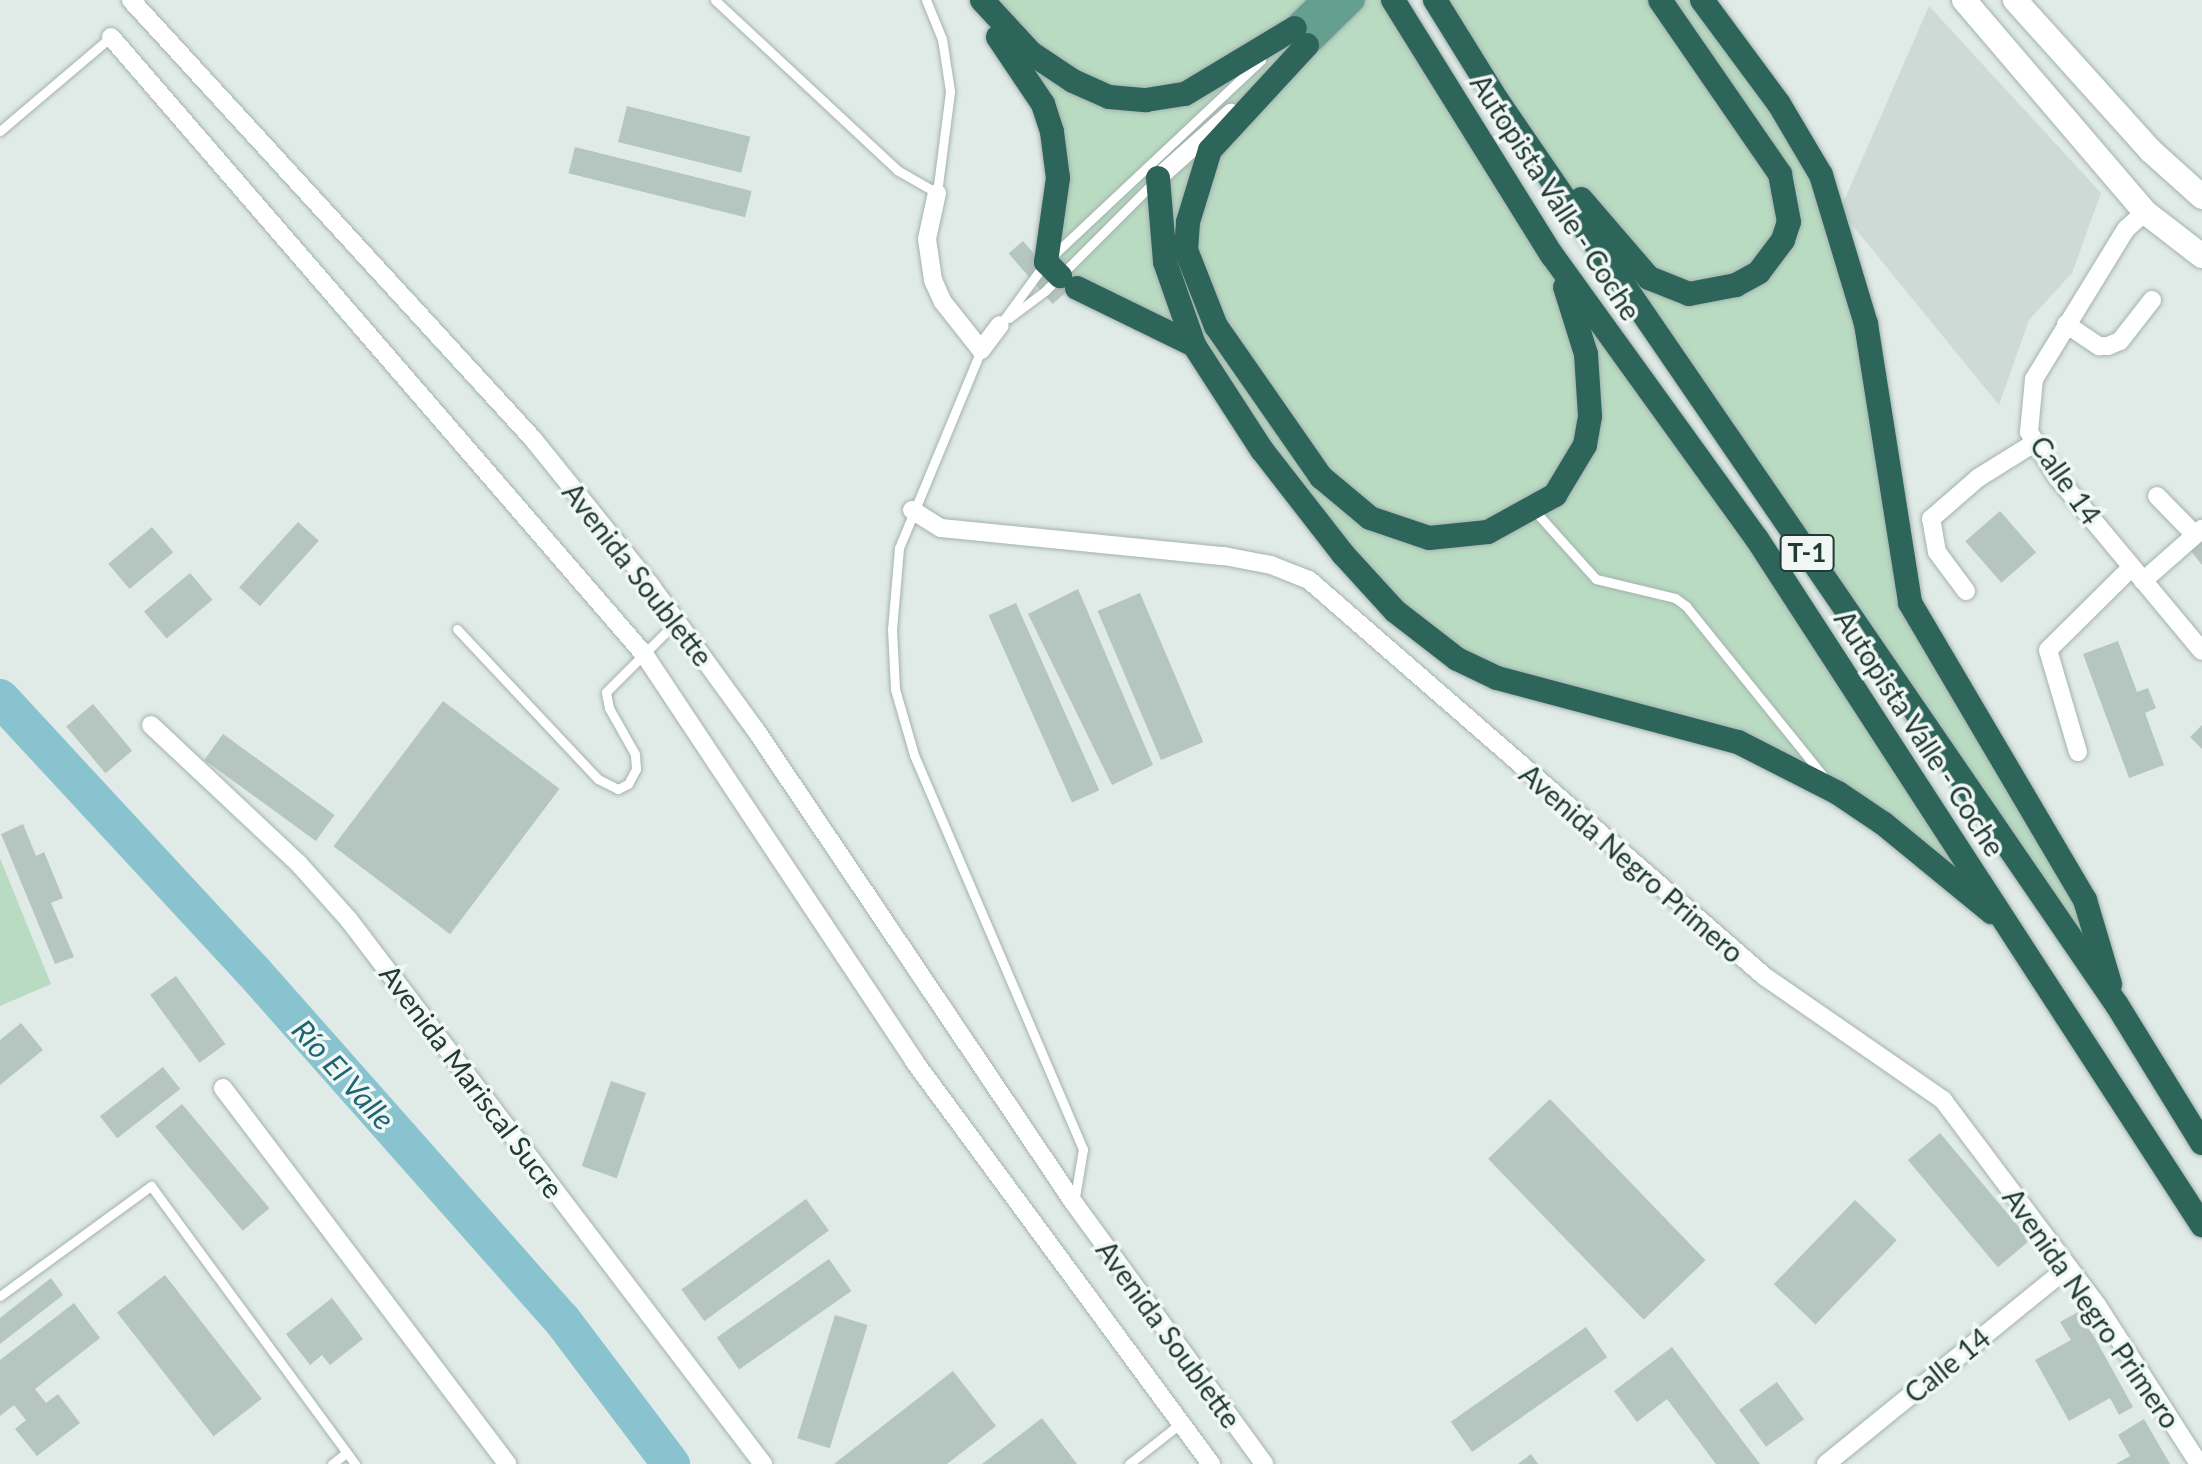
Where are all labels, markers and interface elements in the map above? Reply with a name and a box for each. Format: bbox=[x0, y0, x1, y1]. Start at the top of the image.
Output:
street label: Autopista Valle - Coche bbox=[1464, 67, 1648, 327]
street label: Calle 14 bbox=[2023, 429, 2109, 531]
street label: Avenida Soublette bbox=[556, 476, 720, 672]
road number: T-1 bbox=[1779, 531, 1835, 575]
street label: Autopista Valle - Coche bbox=[1828, 603, 2012, 863]
street label: Avenida Negro Primero bbox=[1513, 757, 1751, 969]
street label: Avenida Mariscal Sucre bbox=[373, 958, 571, 1204]
water label: Río El Valle bbox=[285, 1011, 403, 1137]
street label: Avenida Negro Primero bbox=[1996, 1181, 2188, 1435]
street label: Avenida Soublette bbox=[1090, 1234, 1248, 1434]
street label: Calle 14 bbox=[1897, 1320, 1997, 1410]

